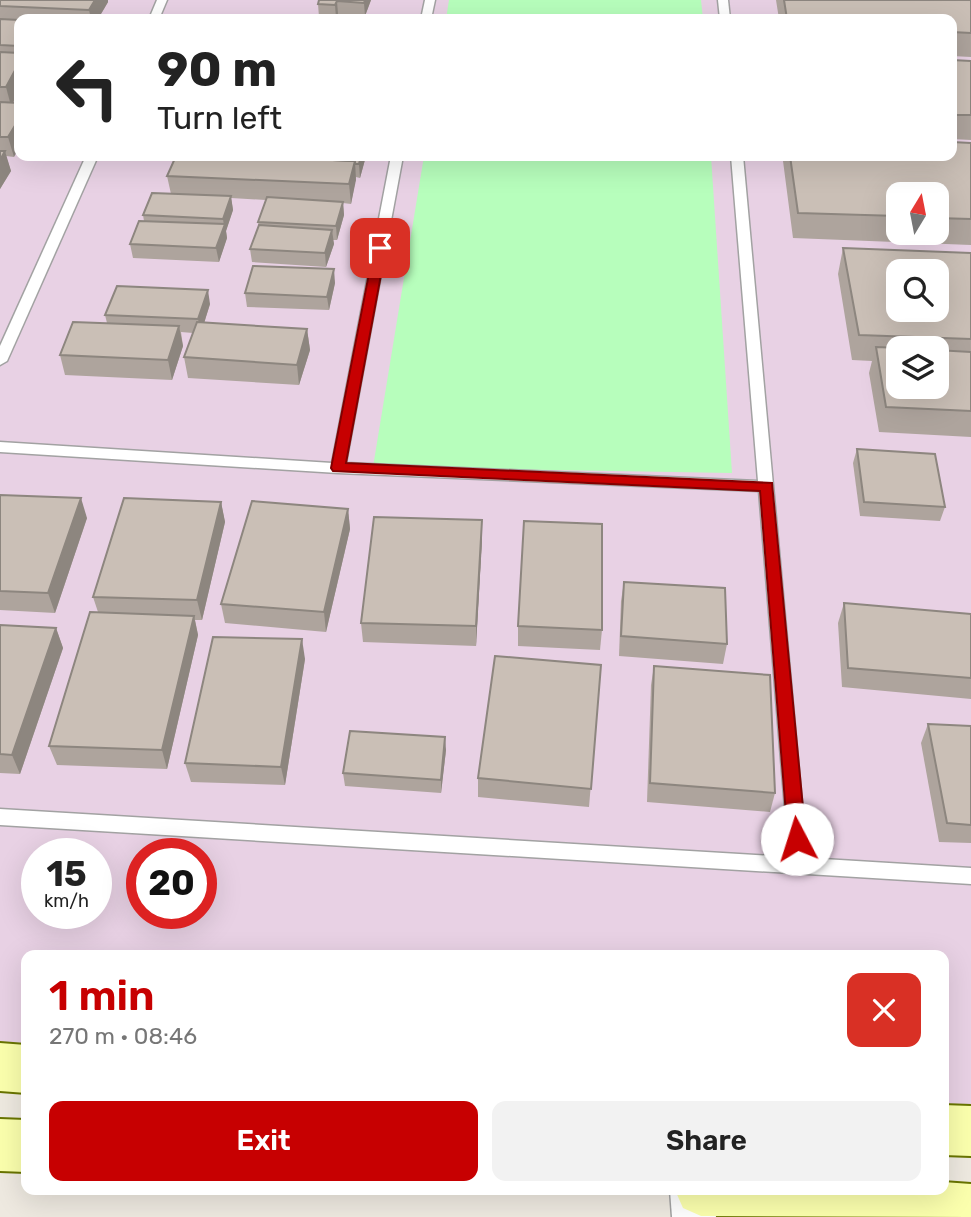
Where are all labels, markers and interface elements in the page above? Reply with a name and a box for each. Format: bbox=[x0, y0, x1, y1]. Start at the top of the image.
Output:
text: 90 m bbox=[157, 40, 277, 98]
icon: left bbox=[42, 42, 133, 133]
text: Turn left bbox=[157, 99, 282, 137]
north arrow bbox=[886, 182, 948, 245]
map controls bbox=[886, 182, 949, 399]
pin bbox=[350, 218, 410, 278]
icon: arrive bbox=[361, 229, 399, 267]
button: search bbox=[886, 259, 949, 322]
button: layers bbox=[886, 336, 949, 399]
position arrow bbox=[760, 802, 834, 876]
speed limit sign: 20 bbox=[126, 838, 217, 929]
text: 15 bbox=[46, 853, 87, 895]
text: km/h bbox=[44, 890, 89, 912]
text: 1 min bbox=[49, 971, 155, 1021]
button: close bbox=[847, 973, 921, 1047]
text: 270 m · 08:46 bbox=[49, 1022, 197, 1050]
button: Exit bbox=[49, 1101, 478, 1181]
button: Share bbox=[492, 1101, 921, 1181]

